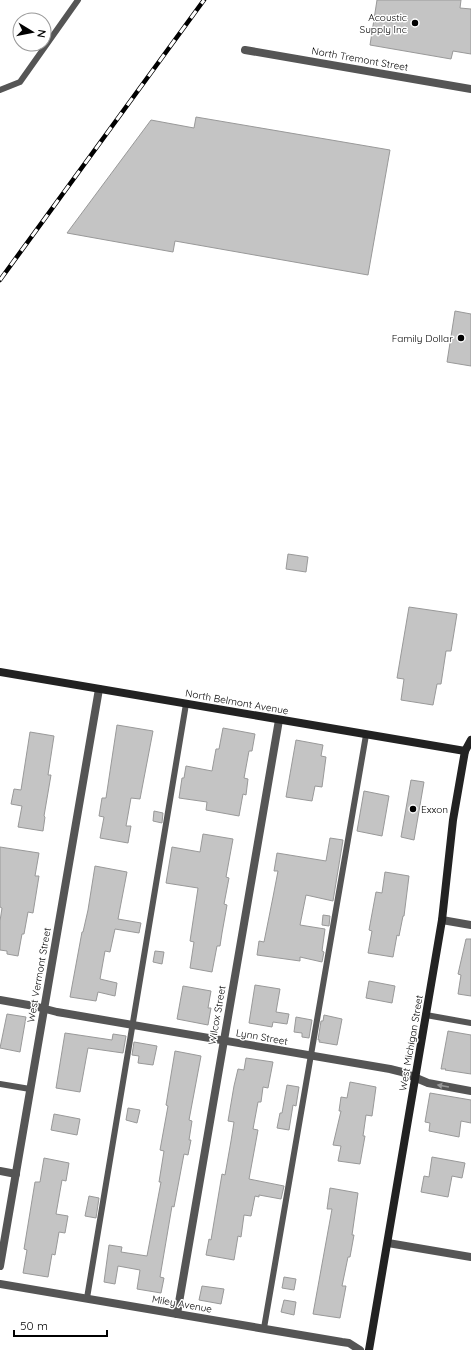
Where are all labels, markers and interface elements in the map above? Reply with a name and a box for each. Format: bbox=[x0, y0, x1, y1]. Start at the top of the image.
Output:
place label: Acoustic Supply Inc bbox=[360, 11, 407, 36]
north arrow bbox=[12, 12, 52, 52]
marker: Acoustic Supply Inc bbox=[410, 18, 420, 28]
text: N bbox=[34, 29, 49, 39]
street label: North Tremont Street bbox=[311, 44, 410, 74]
place label: Family Dollar bbox=[392, 332, 453, 345]
marker: Family Dollar bbox=[456, 333, 466, 343]
street label: North Belmont Avenue bbox=[184, 687, 290, 718]
place label: Exxon bbox=[421, 803, 448, 816]
marker: Exxon bbox=[408, 804, 418, 814]
street label: West Vermont Street bbox=[24, 926, 54, 1024]
street label: Wilcox Street bbox=[205, 984, 229, 1046]
street label: West Michigan Street bbox=[396, 993, 426, 1092]
street label: Lynn Street bbox=[235, 1026, 290, 1048]
one-way arrow bbox=[437, 1083, 449, 1089]
street label: Miley Avenue bbox=[151, 1292, 213, 1316]
scale bar bbox=[14, 1312, 107, 1338]
text: 50 m bbox=[20, 1318, 48, 1333]

